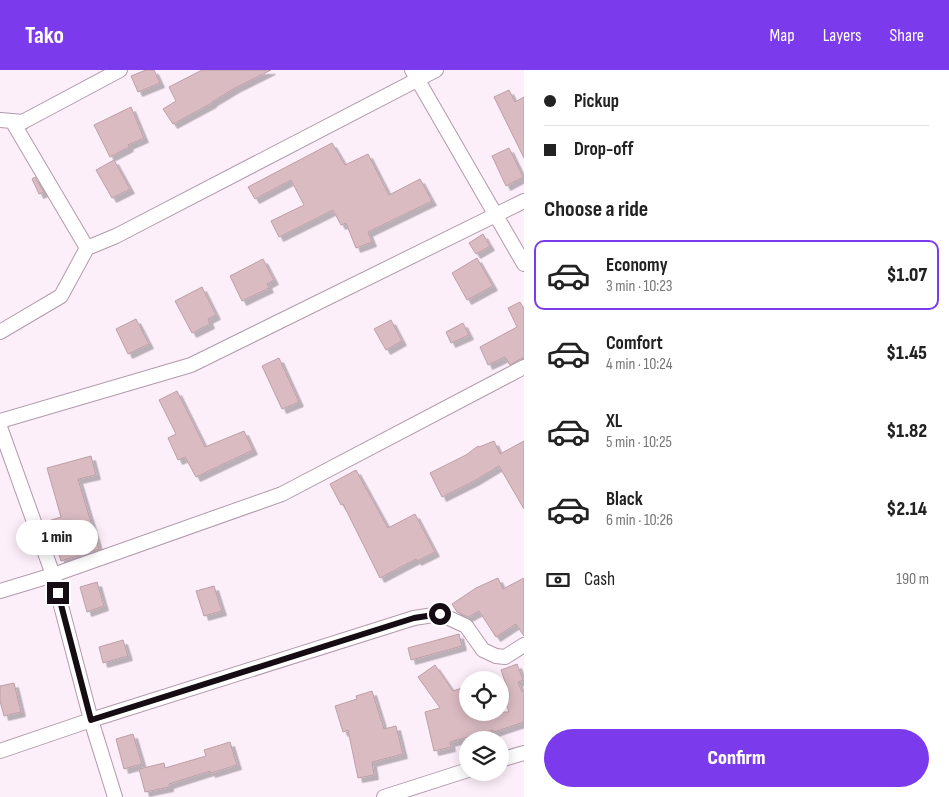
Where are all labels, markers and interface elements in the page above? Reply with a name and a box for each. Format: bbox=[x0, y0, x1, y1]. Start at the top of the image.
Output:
text: Tako bbox=[25, 21, 64, 50]
text: Map bbox=[770, 25, 795, 46]
text: Layers bbox=[823, 25, 862, 46]
text: Share bbox=[890, 25, 924, 46]
text: Pickup bbox=[574, 90, 619, 113]
text: Drop-off bbox=[574, 138, 634, 161]
text: Choose a ride bbox=[544, 196, 648, 223]
icon: car bbox=[546, 253, 591, 298]
text: Economy bbox=[606, 254, 668, 277]
text: $1.07 bbox=[887, 264, 927, 287]
text: 3 min · 10:23 bbox=[606, 277, 673, 296]
icon: car bbox=[546, 331, 591, 376]
text: Comfort bbox=[606, 332, 663, 355]
text: $1.45 bbox=[886, 342, 927, 365]
text: 4 min · 10:24 bbox=[606, 355, 672, 374]
icon: car bbox=[546, 409, 591, 454]
text: XL bbox=[606, 410, 622, 433]
text: $1.82 bbox=[886, 420, 927, 443]
text: 5 min · 10:25 bbox=[606, 433, 672, 452]
icon: car bbox=[546, 487, 591, 532]
text: Black bbox=[606, 488, 643, 511]
text: $2.14 bbox=[887, 498, 927, 521]
text: 6 min · 10:26 bbox=[606, 511, 673, 530]
callout: 1 min bbox=[17, 520, 99, 556]
text: 1 min bbox=[42, 528, 72, 547]
icon: cash bbox=[544, 566, 572, 594]
text: Cash bbox=[584, 568, 615, 591]
text: 190 m bbox=[896, 570, 929, 589]
route end bbox=[47, 582, 69, 604]
route start bbox=[429, 603, 451, 625]
map controls bbox=[459, 671, 509, 781]
button: locate bbox=[459, 671, 509, 721]
button: Confirm bbox=[544, 729, 929, 787]
button: layers bbox=[459, 731, 509, 781]

